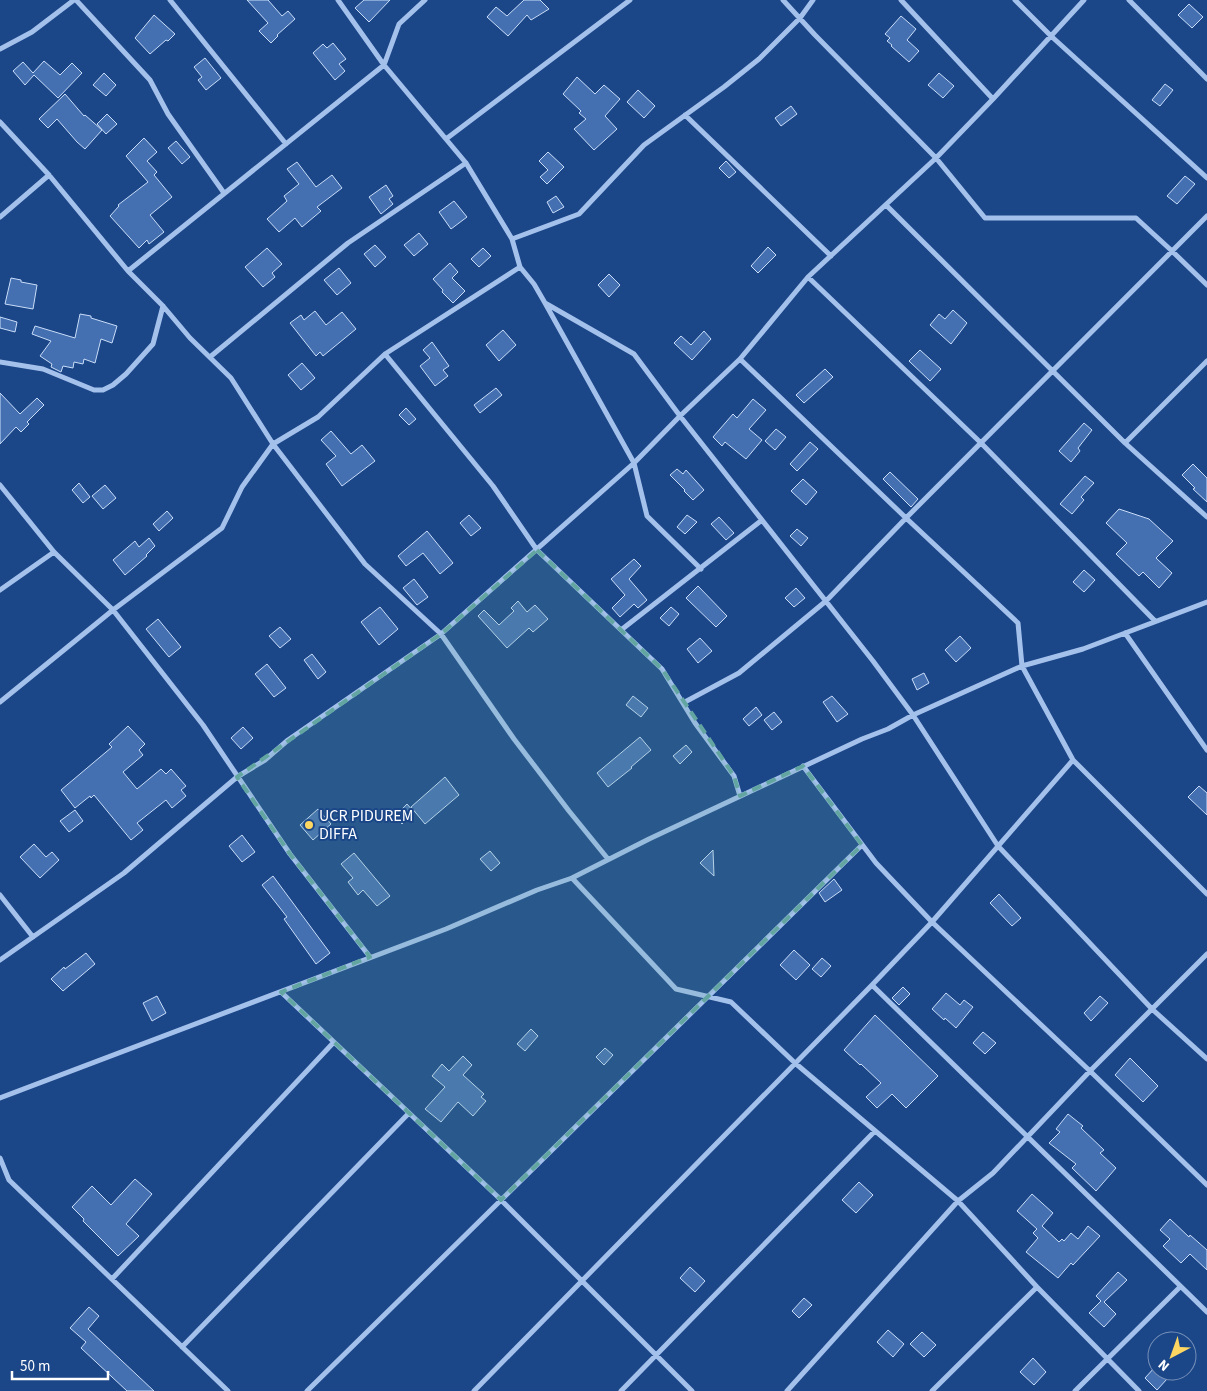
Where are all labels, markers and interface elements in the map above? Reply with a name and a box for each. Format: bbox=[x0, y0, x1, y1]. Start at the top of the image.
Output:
place label: UCR PIDUREM DIFFA bbox=[319, 805, 413, 845]
marker: UCR PIDUREM DIFFA bbox=[303, 819, 315, 831]
north arrow bbox=[1147, 1331, 1197, 1381]
scale bar bbox=[12, 1348, 109, 1380]
text: N bbox=[1154, 1354, 1174, 1376]
text: 50 m bbox=[20, 1356, 50, 1377]

